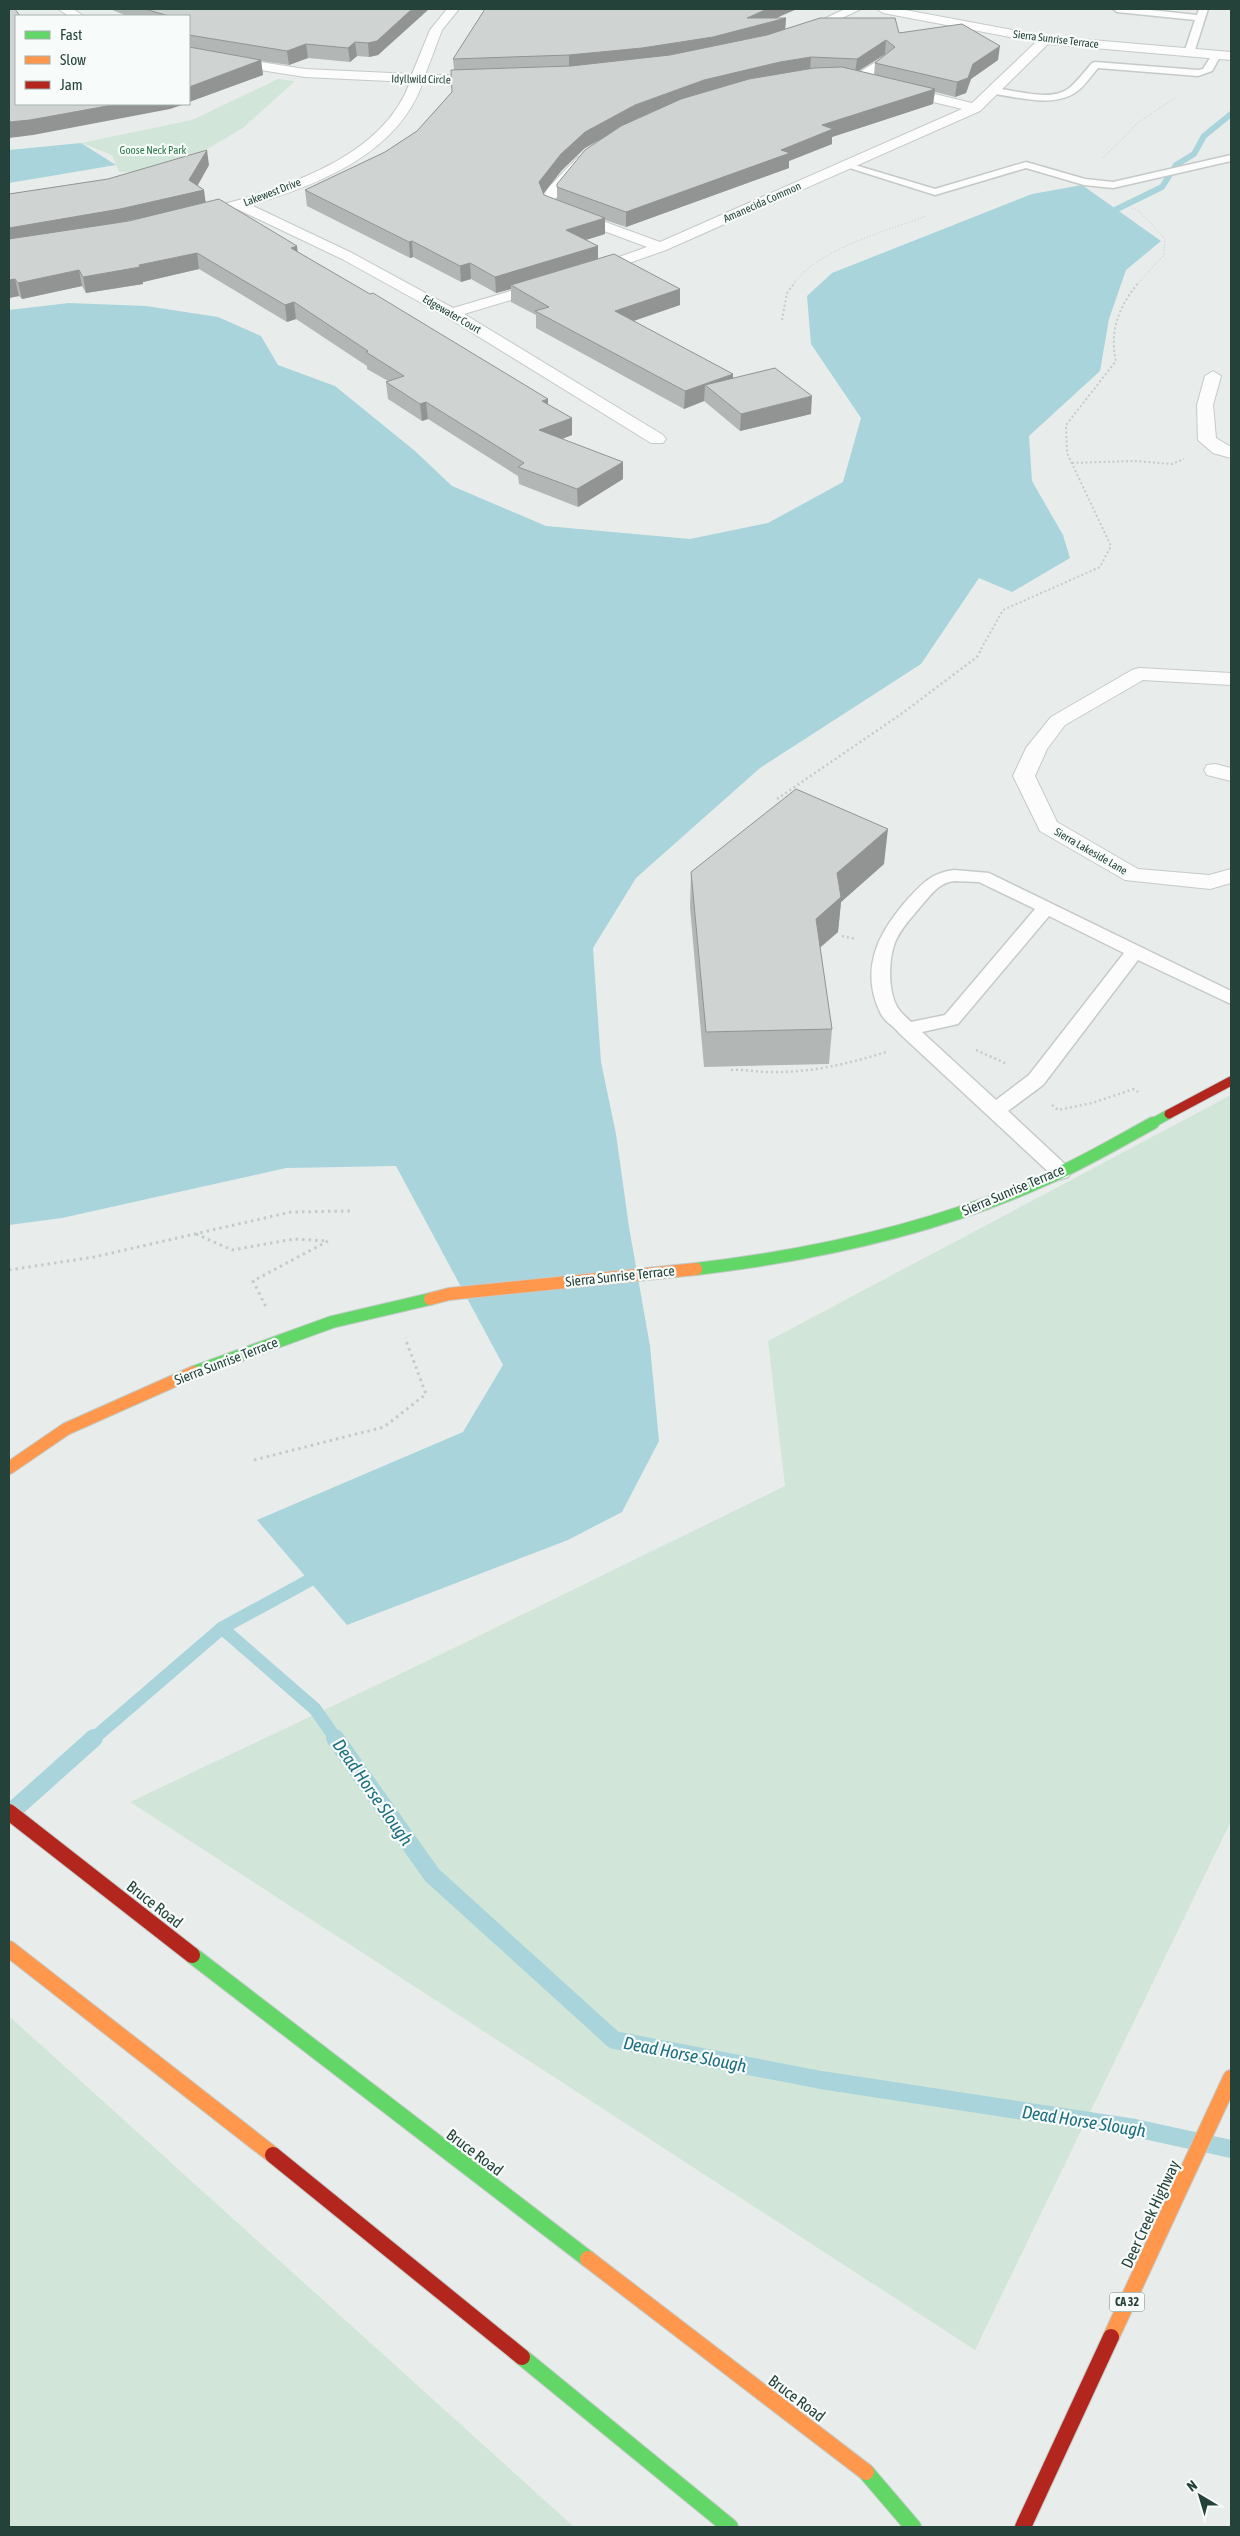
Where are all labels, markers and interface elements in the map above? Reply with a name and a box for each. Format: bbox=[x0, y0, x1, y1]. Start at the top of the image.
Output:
legend bbox=[15, 15, 190, 105]
text: Fast bbox=[60, 26, 82, 43]
street label: Sierra Sunrise Terrace bbox=[1013, 28, 1099, 50]
text: Slow bbox=[60, 51, 86, 68]
street label: Idyllwild Circle bbox=[391, 72, 451, 86]
text: Jam bbox=[60, 76, 83, 93]
park label: Goose Neck Park bbox=[120, 144, 187, 156]
street label: Lakewest Drive bbox=[242, 176, 302, 208]
street label: Amanecida Common bbox=[721, 180, 803, 224]
street label: Edgewater Court bbox=[421, 292, 483, 336]
street label: Sierra Lakeside Lane bbox=[1053, 825, 1129, 877]
street label: Sierra Sunrise Terrace bbox=[959, 1161, 1067, 1219]
street label: Sierra Sunrise Terrace bbox=[565, 1262, 675, 1290]
street label: Sierra Sunrise Terrace bbox=[172, 1334, 280, 1388]
water label: Dead Horse Slough bbox=[329, 1735, 418, 1849]
street label: Bruce Road bbox=[123, 1877, 187, 1931]
water label: Dead Horse Slough bbox=[622, 2032, 749, 2076]
water label: Dead Horse Slough bbox=[1021, 2101, 1148, 2141]
street label: Bruce Road bbox=[443, 2125, 507, 2179]
street label: Deer Creek Highway bbox=[1117, 2157, 1184, 2271]
road number: CA 32 bbox=[1110, 2292, 1144, 2312]
street label: Bruce Road bbox=[765, 2371, 829, 2425]
north arrow bbox=[1175, 2471, 1225, 2521]
text: N bbox=[1184, 2477, 1200, 2495]

